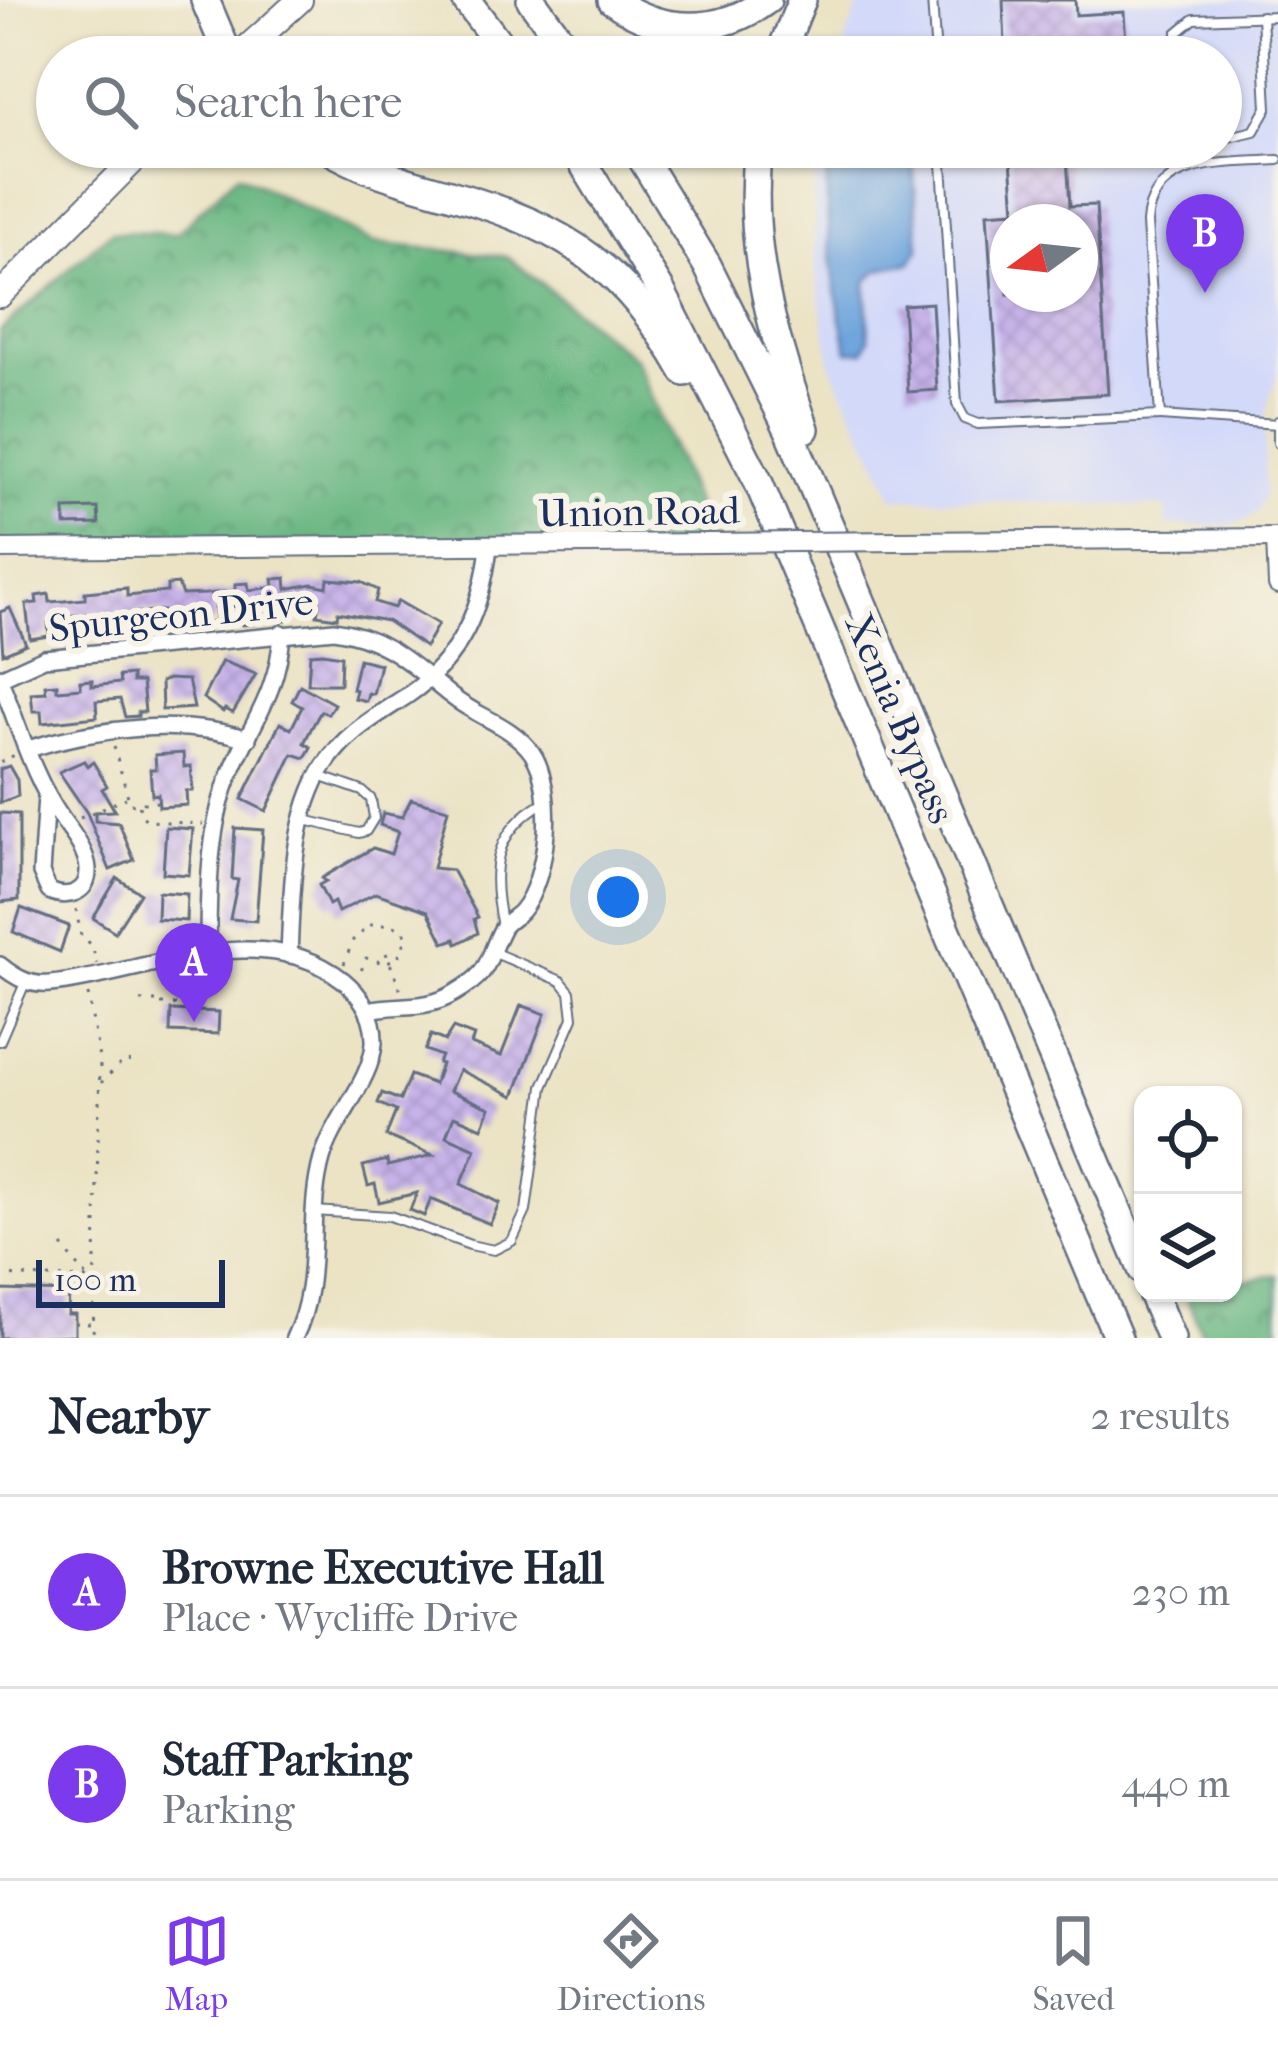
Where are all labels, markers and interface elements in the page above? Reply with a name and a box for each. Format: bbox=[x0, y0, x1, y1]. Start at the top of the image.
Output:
search box bbox=[36, 36, 1242, 168]
icon: search bbox=[78, 69, 144, 135]
text: Search here bbox=[174, 76, 402, 129]
pin: B bbox=[1166, 194, 1244, 293]
north arrow bbox=[990, 204, 1098, 312]
street label: Union Road bbox=[538, 487, 741, 537]
street label: Spurgeon Drive bbox=[47, 578, 316, 652]
street label: Xenia Bypass bbox=[835, 607, 965, 830]
your location bbox=[588, 867, 648, 927]
pin: A bbox=[155, 923, 233, 1022]
map controls bbox=[1134, 1086, 1242, 1302]
button: locate bbox=[1134, 1086, 1242, 1194]
button: layers bbox=[1134, 1194, 1242, 1302]
scale bar bbox=[36, 1254, 225, 1307]
text: 100 m bbox=[54, 1261, 137, 1300]
text: Nearby bbox=[48, 1386, 209, 1446]
text: 2 results bbox=[1091, 1393, 1230, 1439]
text: Browne Executive Hall bbox=[162, 1542, 604, 1595]
text: A bbox=[74, 1569, 100, 1615]
text: 230 m bbox=[1132, 1569, 1230, 1615]
text: Place · Wycliffe Drive bbox=[162, 1595, 518, 1641]
text: Staff Parking bbox=[162, 1734, 411, 1787]
text: B bbox=[74, 1761, 100, 1807]
text: 440 m bbox=[1121, 1761, 1230, 1807]
text: Parking bbox=[162, 1787, 295, 1833]
tab: Map bbox=[164, 1908, 230, 2019]
tab: Directions bbox=[557, 1908, 705, 2019]
tab: Saved bbox=[1033, 1908, 1114, 2019]

